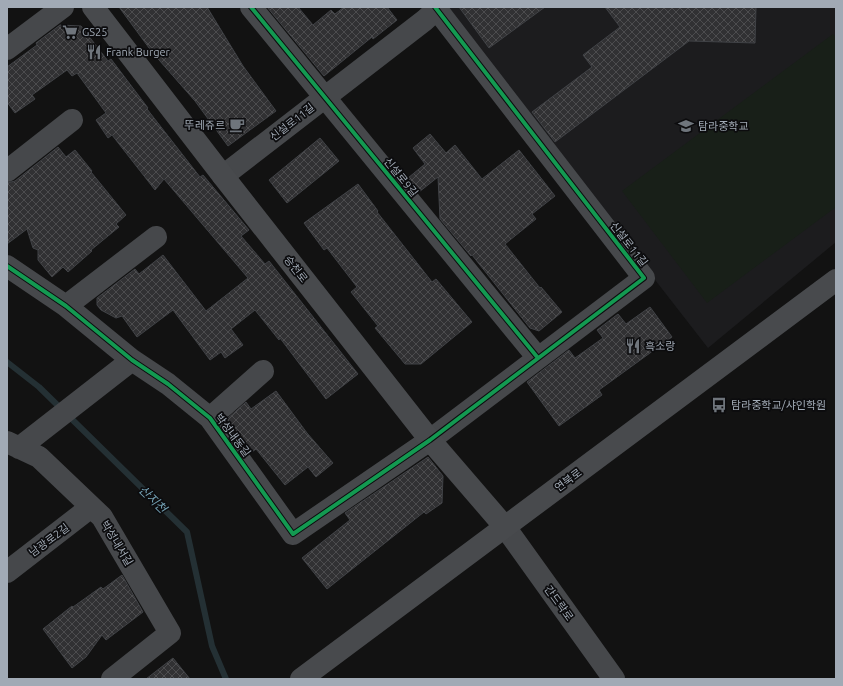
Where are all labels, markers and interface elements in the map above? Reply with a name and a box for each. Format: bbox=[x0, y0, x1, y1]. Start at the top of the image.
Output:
supermarket icon: GS25 bbox=[61, 23, 79, 41]
place label: GS25 bbox=[82, 26, 107, 38]
restaurant icon: Frank Burger bbox=[85, 43, 103, 61]
place label: Frank Burger bbox=[106, 46, 171, 58]
street label: 신설로11길 bbox=[267, 101, 317, 143]
cafe icon: 뚜레쥬르 bbox=[228, 116, 246, 134]
school or university icon: 탐라중학교 bbox=[677, 117, 695, 135]
place label: 뚜레쥬르 bbox=[185, 119, 225, 131]
place label: 탐라중학교 bbox=[698, 120, 749, 132]
street label: 신설로9길 bbox=[382, 155, 420, 199]
street label: 신설로11길 bbox=[608, 219, 650, 269]
street label: 승천로 bbox=[282, 253, 310, 285]
restaurant icon: 흑소랑 bbox=[624, 337, 642, 355]
place label: 흑소랑 bbox=[645, 340, 675, 352]
bus stop icon: 탐라중학교/샤인학원 bbox=[710, 396, 728, 414]
place label: 탐라중학교/샤인학원 bbox=[731, 399, 826, 411]
street label: 박성내동길 bbox=[213, 411, 253, 459]
street label: 연북로 bbox=[552, 466, 584, 494]
water label: 산지천 bbox=[137, 483, 171, 517]
street label: 박성내서길 bbox=[99, 518, 135, 568]
street label: 남광로2길 bbox=[27, 521, 71, 559]
street label: 간드락로 bbox=[542, 583, 576, 623]

